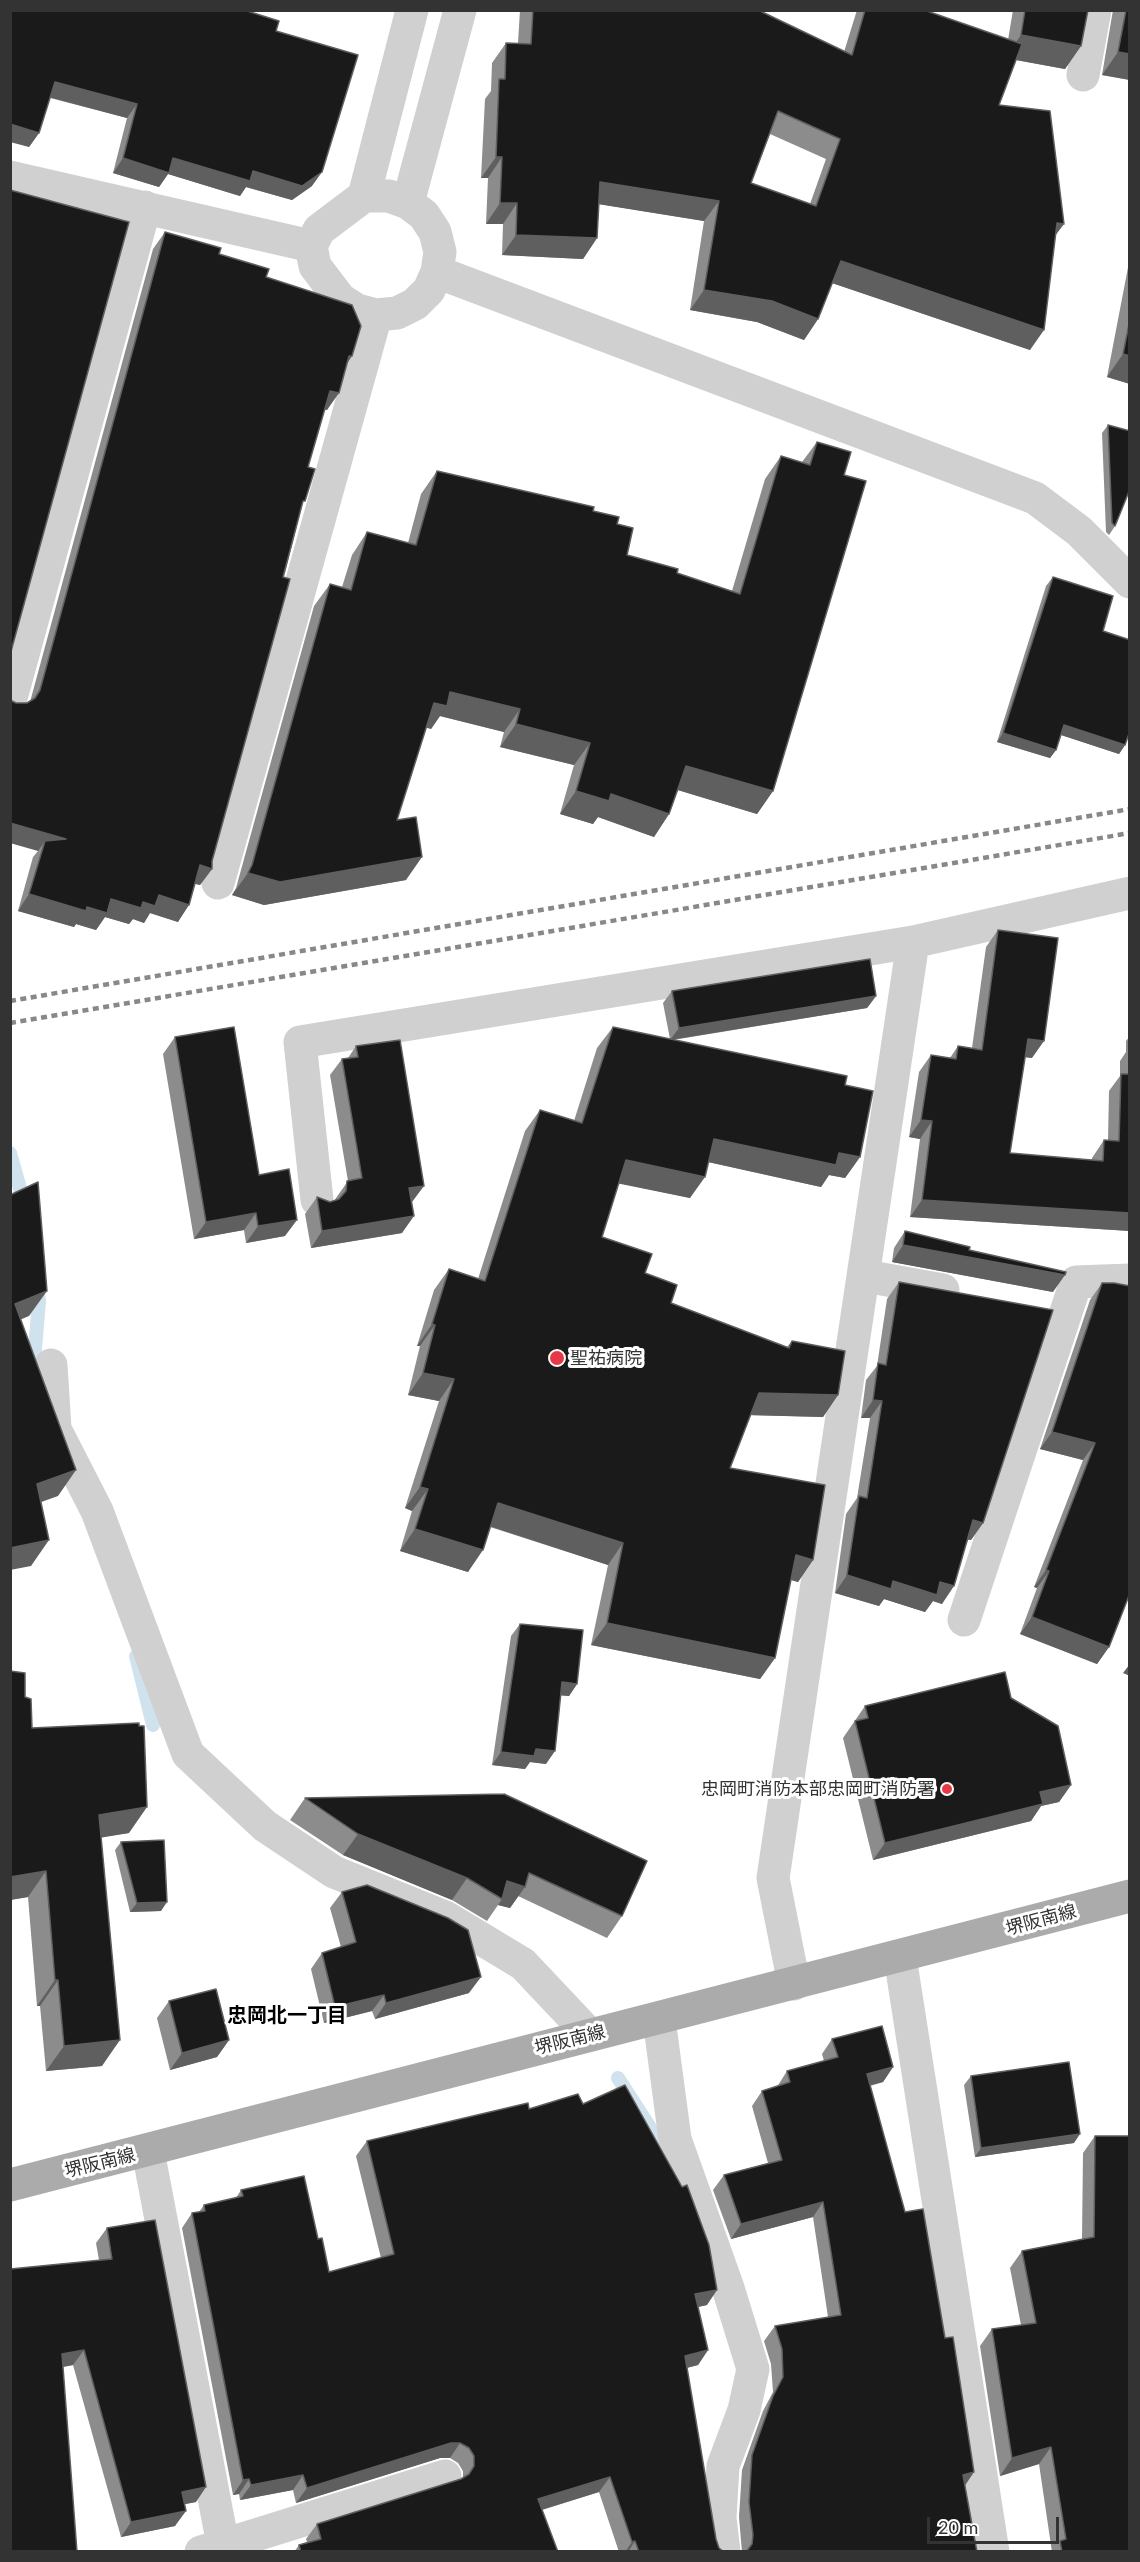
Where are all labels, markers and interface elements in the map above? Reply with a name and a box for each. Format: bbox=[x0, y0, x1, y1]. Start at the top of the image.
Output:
place label: 聖祐病院 bbox=[570, 1347, 642, 1369]
marker: 聖祐病院 bbox=[548, 1349, 566, 1367]
place label: 忠岡町消防本部忠岡町消防署 bbox=[701, 1778, 935, 1800]
marker: 忠岡町消防本部忠岡町消防署 bbox=[940, 1782, 954, 1796]
street label: 堺阪南線 bbox=[1003, 1900, 1079, 1940]
district label: 忠岡北一丁目 bbox=[227, 2004, 347, 2028]
street label: 堺阪南線 bbox=[532, 2021, 608, 2059]
street label: 堺阪南線 bbox=[62, 2144, 138, 2182]
scale bar bbox=[930, 2505, 1062, 2543]
text: 20 m bbox=[938, 2516, 978, 2538]

